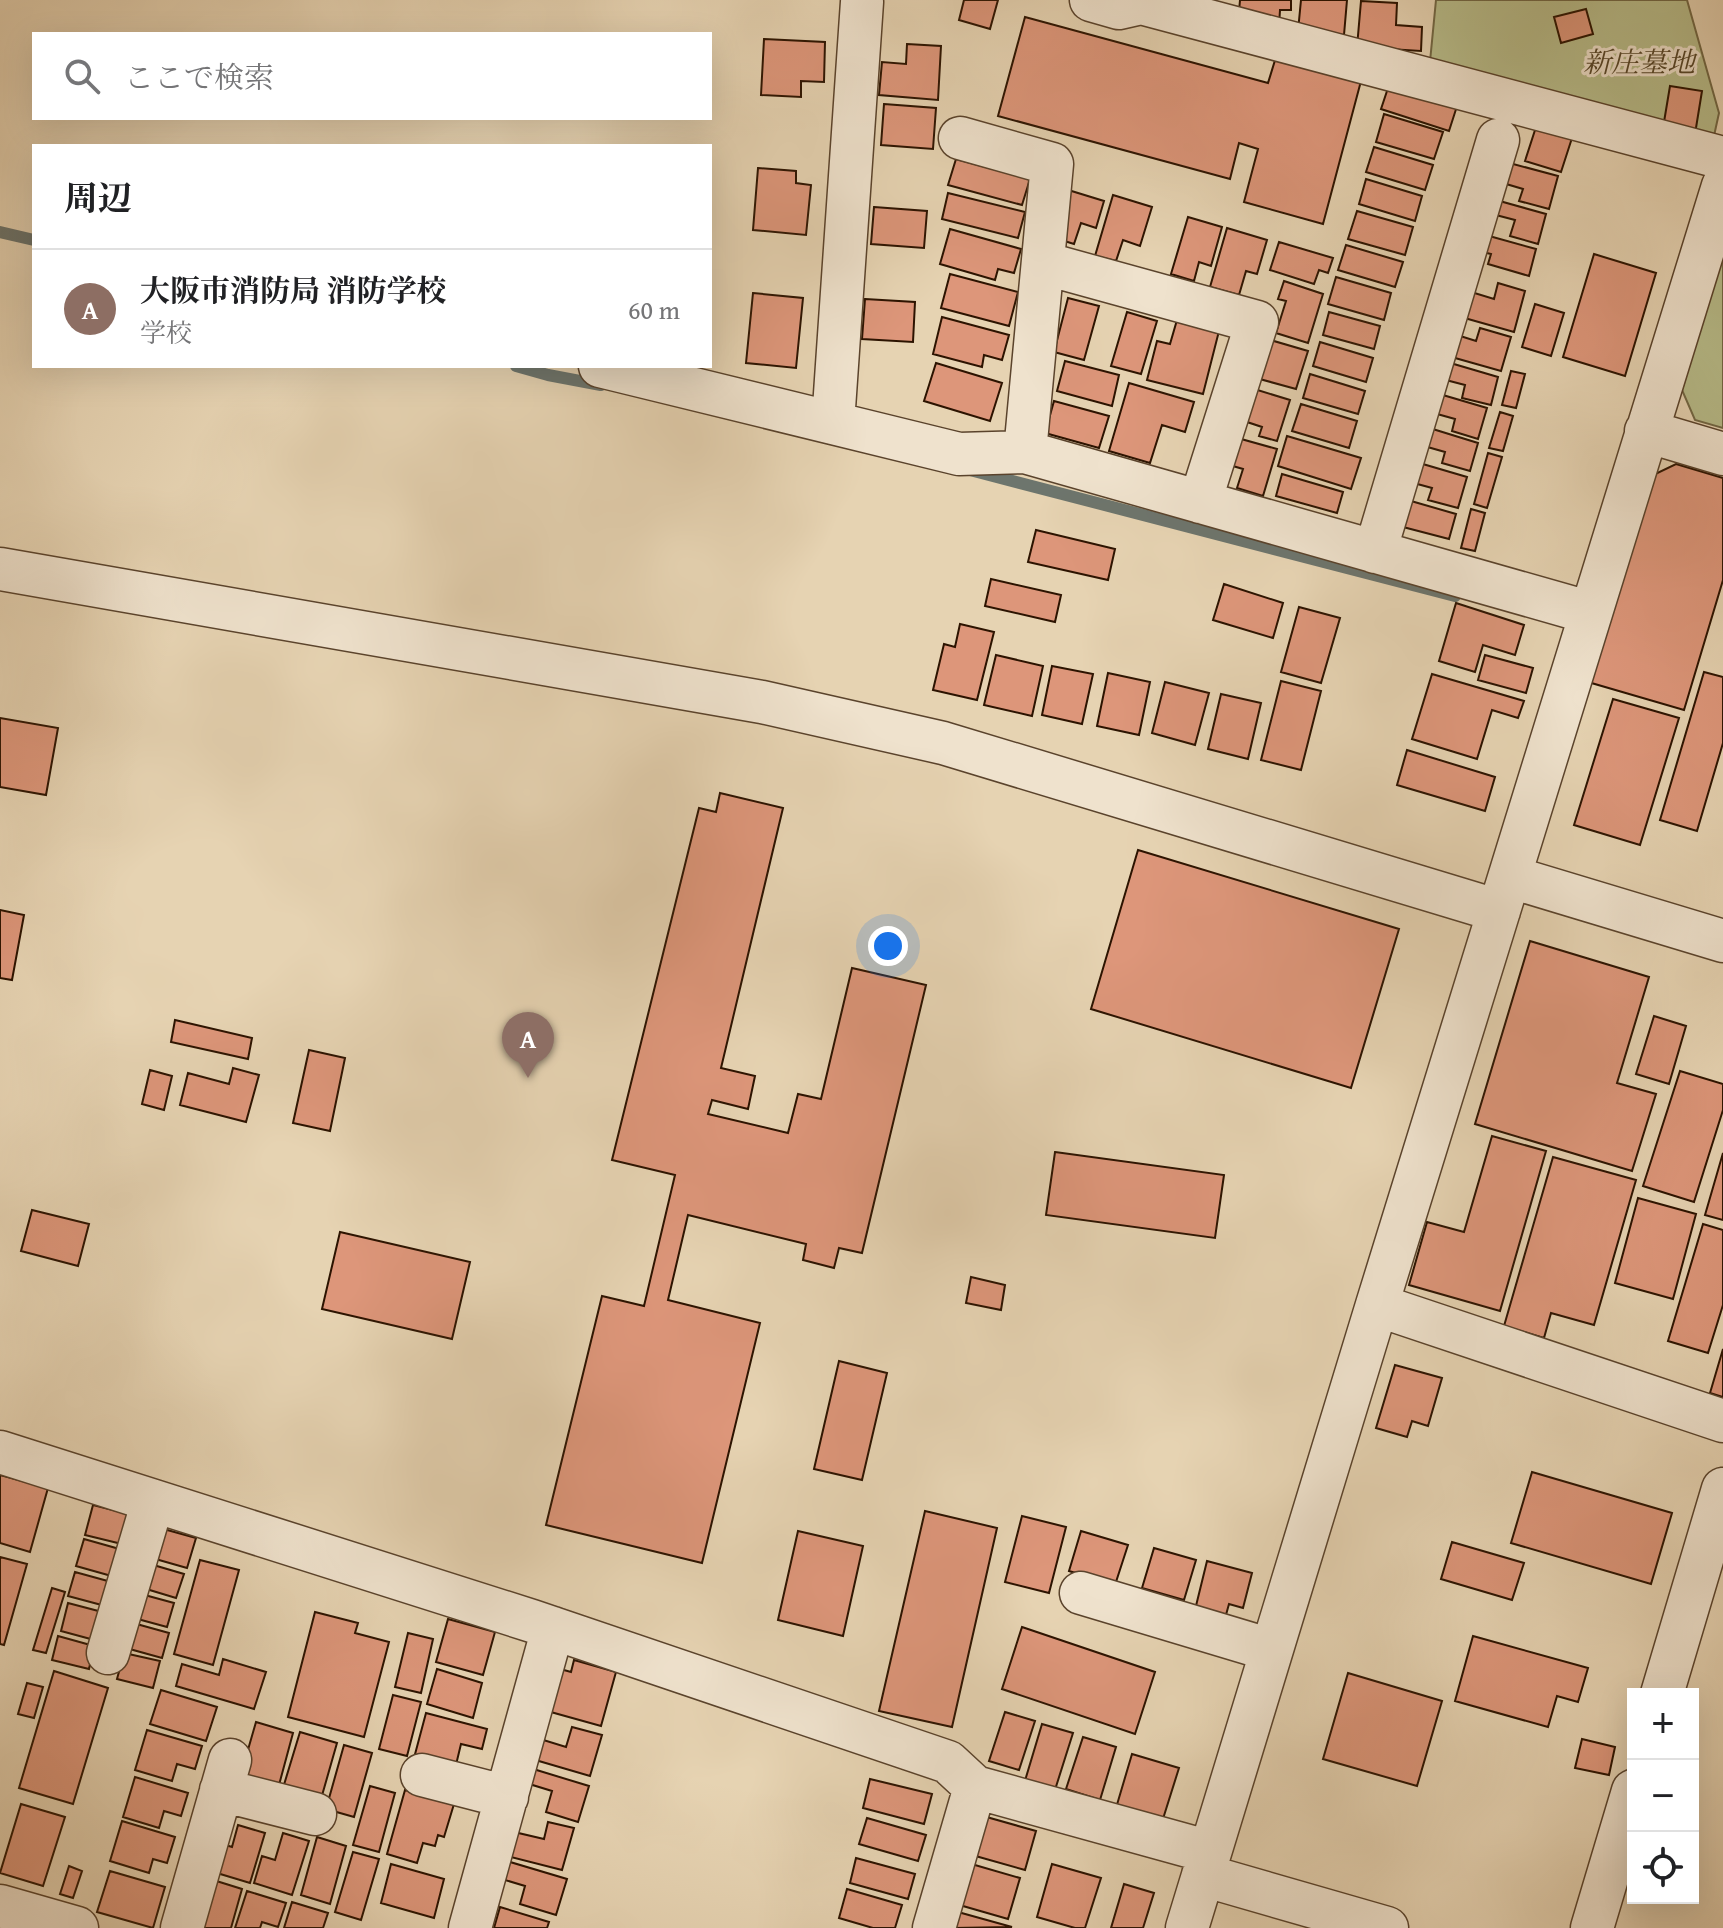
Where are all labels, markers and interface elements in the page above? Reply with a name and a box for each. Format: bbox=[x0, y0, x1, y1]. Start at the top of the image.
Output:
search box bbox=[32, 32, 712, 120]
park label: 新庄墓地 bbox=[1583, 41, 1698, 82]
icon: search bbox=[60, 54, 104, 98]
text: ここで検索 bbox=[124, 55, 274, 99]
text: 周辺 bbox=[64, 173, 132, 222]
text: 大阪市消防局 消防学校 bbox=[140, 268, 447, 312]
text: A bbox=[82, 290, 98, 329]
text: 60 m bbox=[628, 290, 680, 329]
text: 学校 bbox=[140, 313, 192, 352]
your location bbox=[868, 926, 908, 966]
pin: A bbox=[502, 1012, 554, 1078]
map controls bbox=[1627, 1688, 1699, 1904]
button: + bbox=[1627, 1688, 1699, 1760]
button: − bbox=[1627, 1760, 1699, 1832]
button: locate bbox=[1627, 1832, 1699, 1904]

